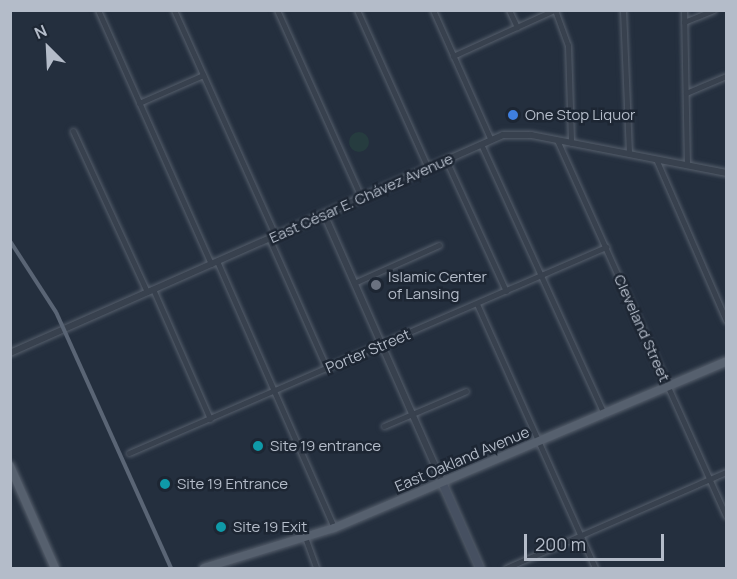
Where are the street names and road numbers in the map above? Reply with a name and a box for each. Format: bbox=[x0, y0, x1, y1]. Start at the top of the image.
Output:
street label: East César E. Chávez Avenue bbox=[266, 149, 456, 247]
street label: Cleveland Street bbox=[610, 272, 674, 384]
street label: Porter Street bbox=[323, 325, 413, 377]
street label: East Oakland Avenue bbox=[392, 423, 532, 495]

